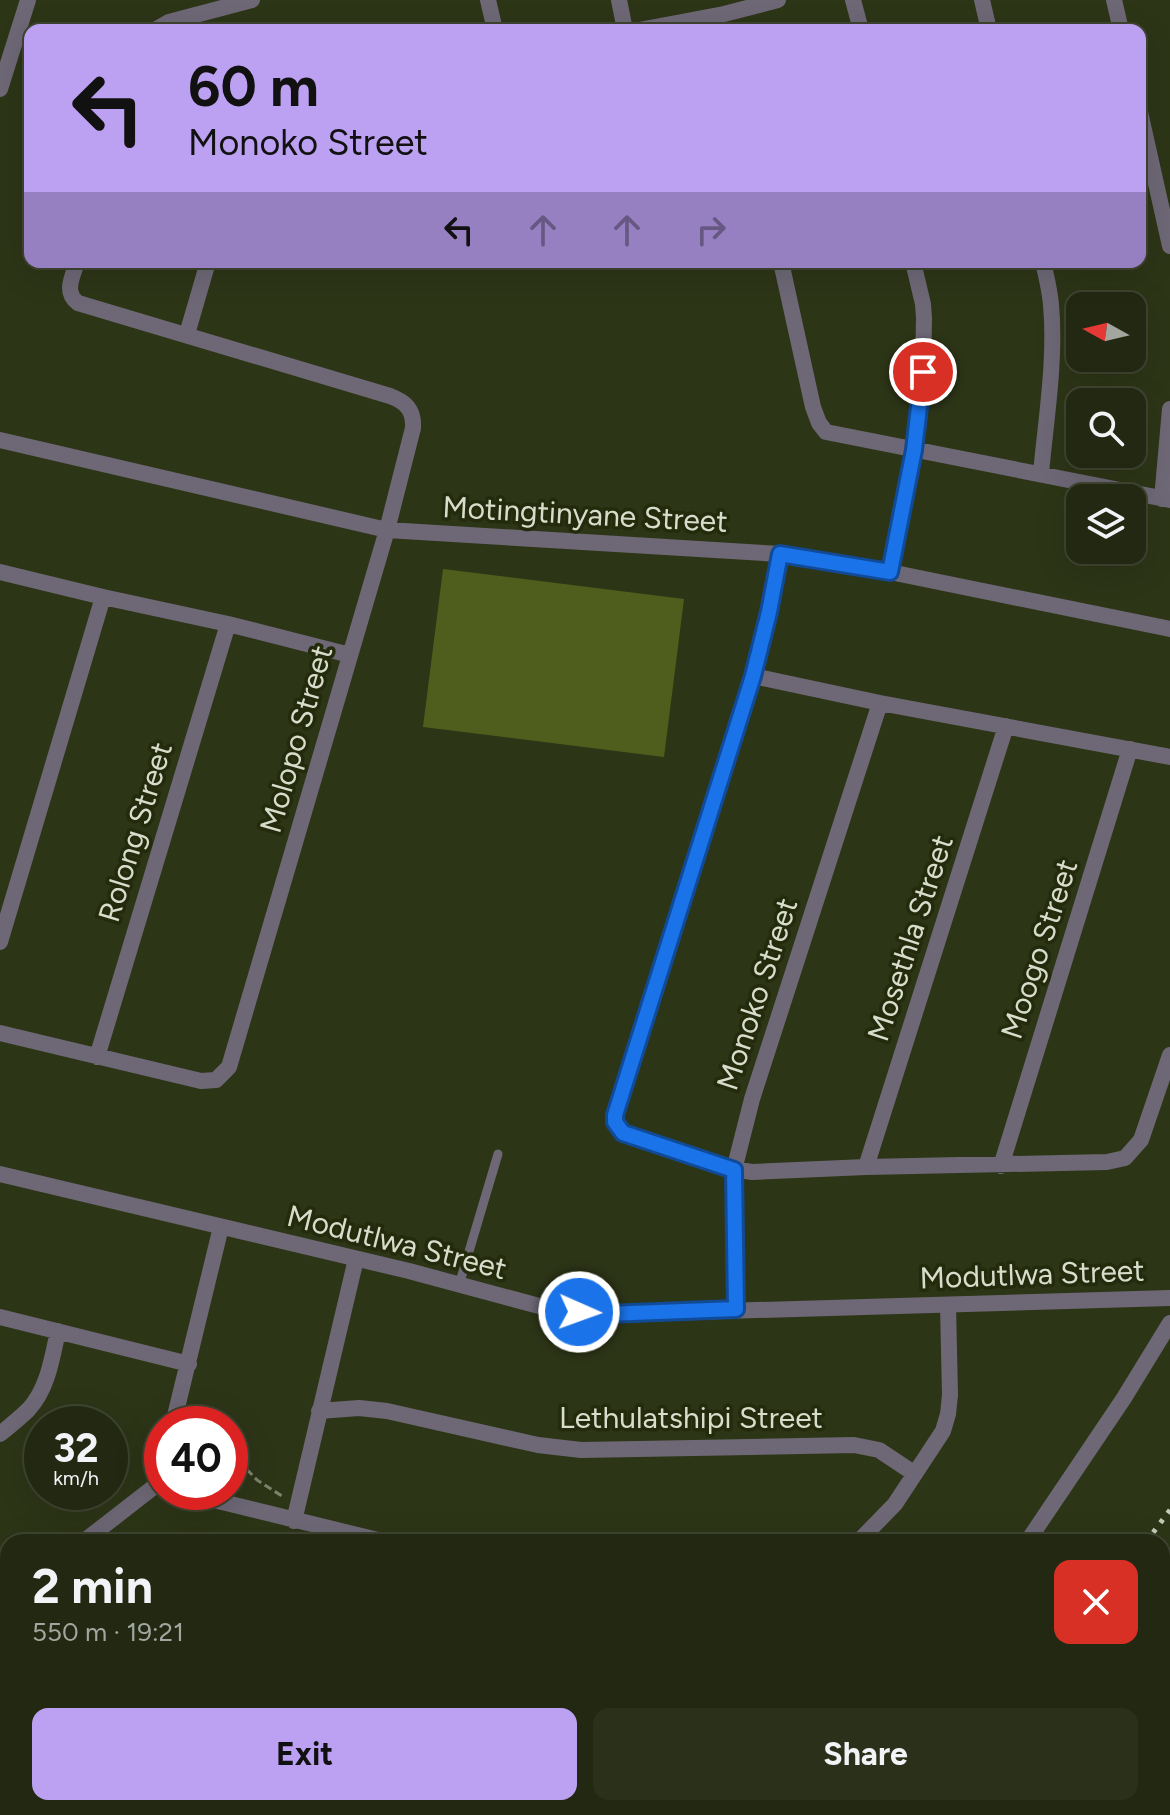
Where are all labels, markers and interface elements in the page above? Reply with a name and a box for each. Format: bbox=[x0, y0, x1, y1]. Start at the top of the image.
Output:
text: 60 m bbox=[188, 53, 319, 120]
icon: left bbox=[56, 56, 160, 160]
text: Monoko Street bbox=[188, 121, 428, 164]
icon: left bbox=[437, 208, 481, 252]
icon: ahead bbox=[521, 208, 565, 252]
icon: ahead bbox=[605, 208, 649, 252]
icon: right bbox=[689, 208, 733, 252]
north arrow bbox=[1066, 292, 1146, 372]
map controls bbox=[1066, 292, 1146, 564]
pin bbox=[889, 338, 957, 406]
icon: arrive bbox=[901, 350, 945, 394]
button: search bbox=[1066, 388, 1146, 468]
button: layers bbox=[1066, 484, 1146, 564]
street label: Motingtinyane Street bbox=[441, 488, 729, 540]
street label: Molopo Street bbox=[252, 641, 340, 837]
street label: Rolong Street bbox=[90, 738, 180, 926]
street label: Mosethla Street bbox=[859, 830, 961, 1046]
street label: Moogo Street bbox=[993, 855, 1085, 1043]
street label: Monoko Street bbox=[709, 893, 805, 1095]
street label: Modutlwa Street bbox=[283, 1197, 511, 1287]
street label: Modutlwa Street bbox=[919, 1252, 1145, 1296]
position arrow bbox=[537, 1270, 621, 1354]
street label: Lethulatshipi Street bbox=[559, 1399, 823, 1436]
speed limit sign: 40 bbox=[144, 1406, 248, 1510]
text: 32 bbox=[53, 1424, 99, 1472]
text: km/h bbox=[53, 1466, 99, 1490]
text: 2 min bbox=[32, 1557, 153, 1615]
button: close bbox=[1054, 1560, 1138, 1644]
text: 550 m · 19:21 bbox=[32, 1616, 184, 1648]
button: Exit bbox=[32, 1708, 577, 1800]
button: Share bbox=[593, 1708, 1138, 1800]

